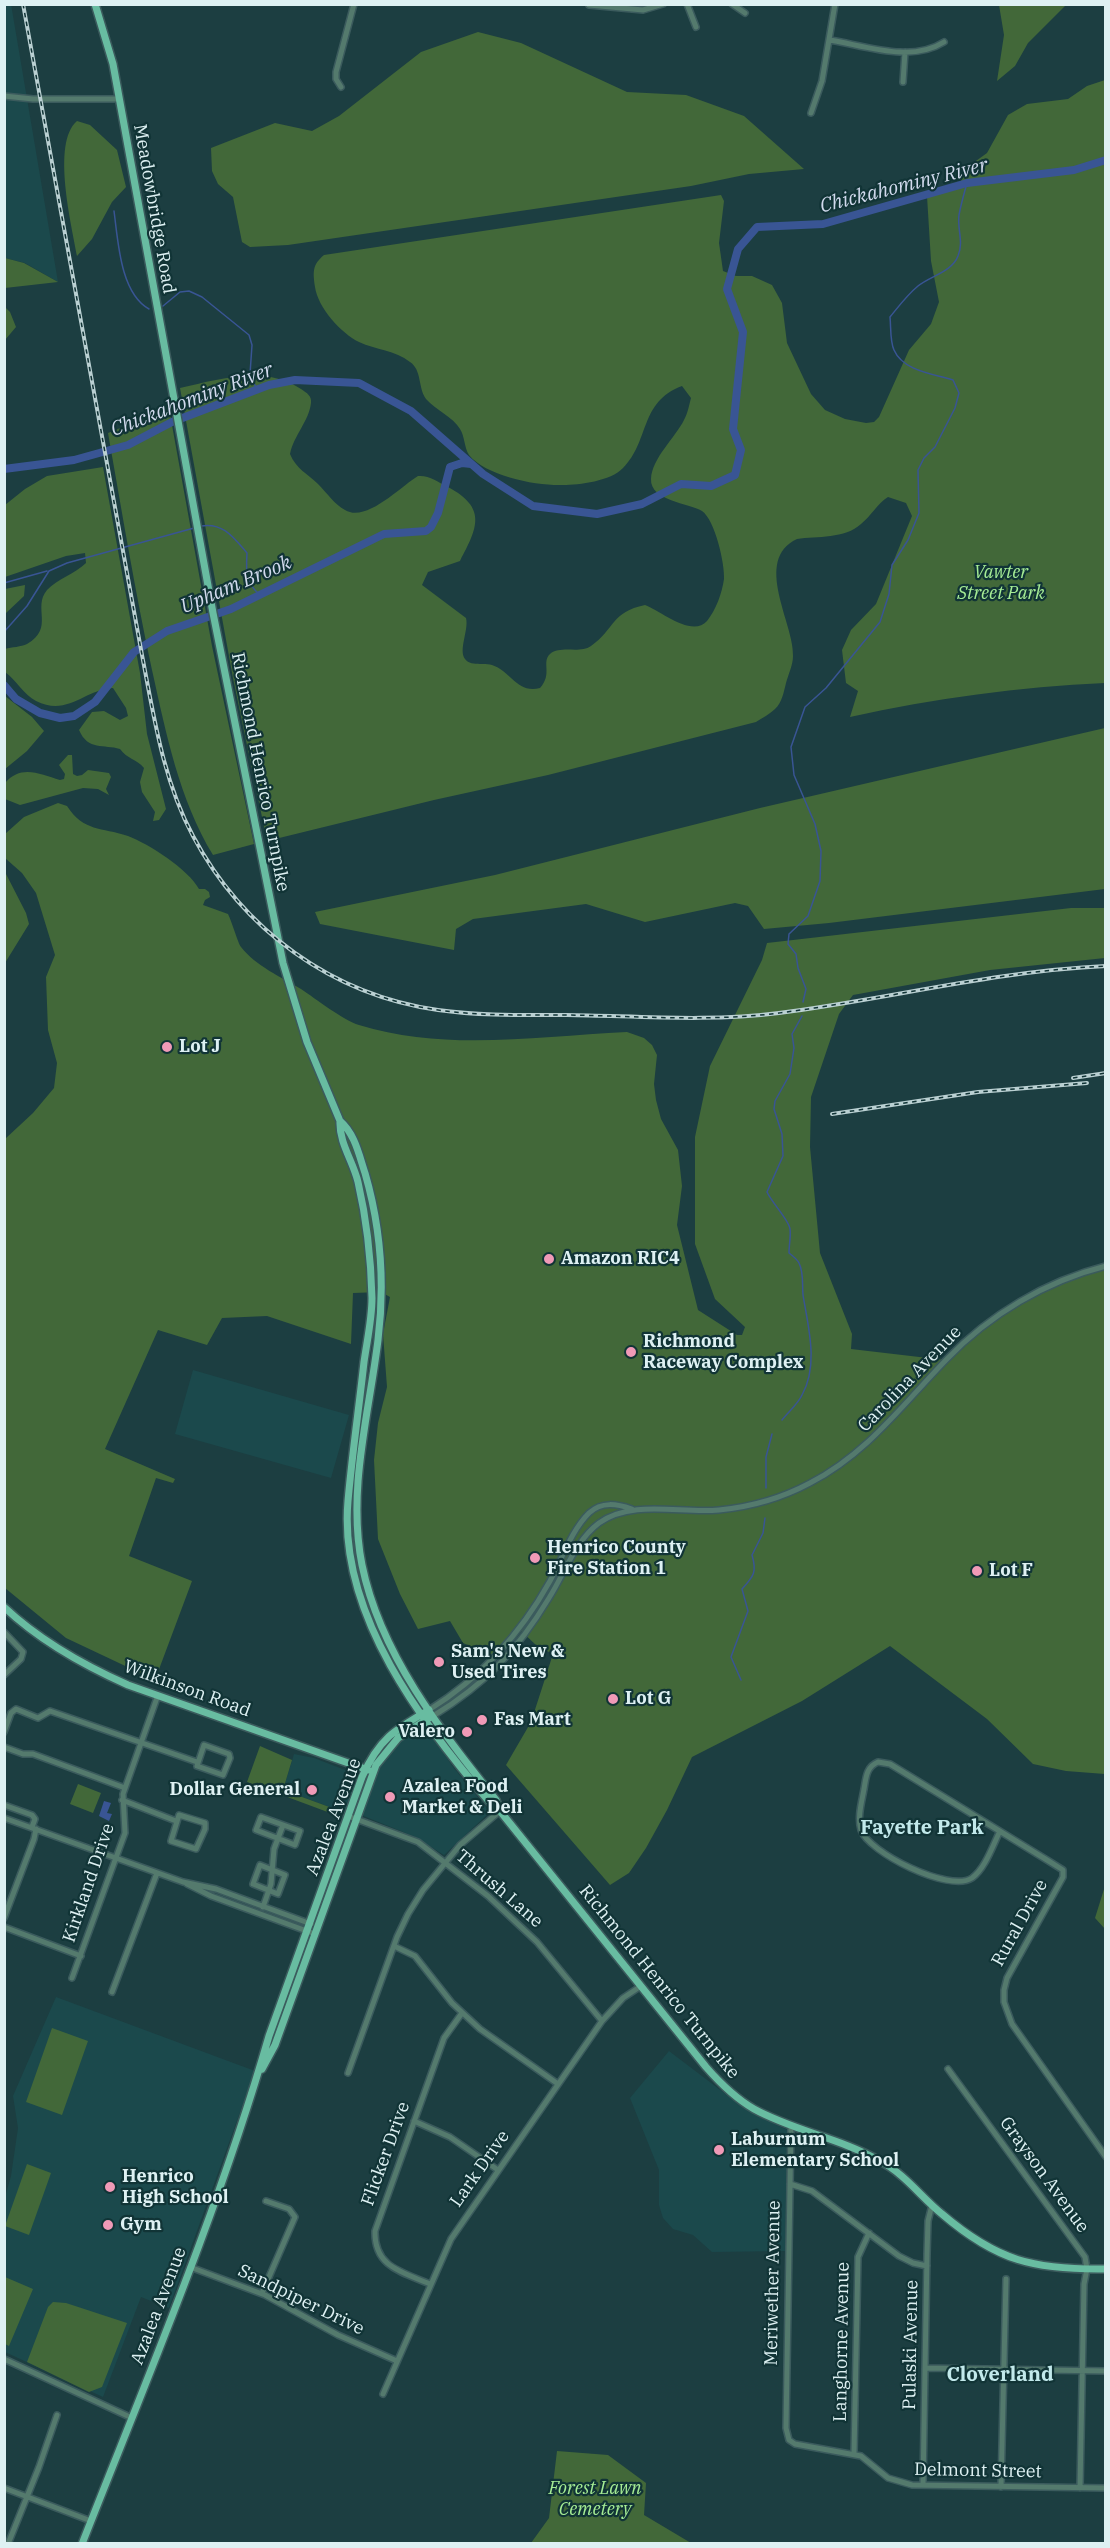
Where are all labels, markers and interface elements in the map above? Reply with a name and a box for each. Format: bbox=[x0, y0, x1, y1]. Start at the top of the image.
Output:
street label: Meadowbridge Road bbox=[128, 122, 180, 296]
water label: Chickahominy River bbox=[818, 154, 990, 218]
water label: Chickahominy River bbox=[107, 358, 277, 442]
water label: Upham Brook bbox=[177, 551, 295, 619]
park label: Vawter Street Park bbox=[957, 562, 1045, 604]
street label: Richmond Henrico Turnpike bbox=[226, 651, 294, 893]
place label: Lot J bbox=[179, 1036, 221, 1058]
marker: Lot J bbox=[160, 1040, 174, 1054]
place label: Amazon RIC4 bbox=[561, 1248, 680, 1270]
marker: Amazon RIC4 bbox=[542, 1252, 556, 1266]
street label: Carolina Avenue bbox=[854, 1321, 966, 1437]
place label: Richmond Raceway Complex bbox=[643, 1331, 803, 1374]
marker: Richmond Raceway Complex bbox=[624, 1345, 638, 1359]
place label: Henrico County Fire Station 1 bbox=[547, 1537, 686, 1580]
marker: Henrico County Fire Station 1 bbox=[528, 1551, 542, 1565]
place label: Lot F bbox=[989, 1560, 1033, 1582]
marker: Lot F bbox=[970, 1564, 984, 1578]
place label: Sam's New & Used Tires bbox=[451, 1641, 565, 1684]
marker: Sam's New & Used Tires bbox=[432, 1655, 446, 1669]
street label: Wilkinson Road bbox=[121, 1656, 253, 1722]
place label: Lot G bbox=[625, 1688, 671, 1710]
marker: Lot G bbox=[606, 1692, 620, 1706]
place label: Fas Mart bbox=[494, 1709, 571, 1731]
marker: Fas Mart bbox=[475, 1713, 489, 1727]
place label: Valero bbox=[398, 1721, 455, 1743]
marker: Valero bbox=[460, 1725, 474, 1739]
street label: Azalea Avenue bbox=[302, 1755, 366, 1879]
place label: Azalea Food Market & Deli bbox=[402, 1776, 523, 1818]
place label: Dollar General bbox=[170, 1779, 300, 1801]
marker: Dollar General bbox=[305, 1783, 319, 1797]
marker: Azalea Food Market & Deli bbox=[383, 1790, 397, 1804]
district label: Fayette Park bbox=[860, 1816, 984, 1840]
street label: Kirkland Drive bbox=[59, 1821, 119, 1945]
street label: Thrush Lane bbox=[451, 1845, 547, 1933]
street label: Rural Drive bbox=[987, 1876, 1053, 1970]
street label: Richmond Henrico Turnpike bbox=[574, 1881, 744, 2083]
street label: Flicker Drive bbox=[357, 2099, 415, 2209]
street label: Grayson Avenue bbox=[995, 2113, 1093, 2237]
street label: Lark Drive bbox=[446, 2127, 514, 2211]
place label: Laburnum Elementary School bbox=[731, 2129, 899, 2172]
marker: Laburnum Elementary School bbox=[712, 2143, 726, 2157]
place label: Henrico High School bbox=[122, 2166, 229, 2208]
marker: Henrico High School bbox=[103, 2180, 117, 2194]
street label: Meriwether Avenue bbox=[761, 2200, 785, 2366]
place label: Gym bbox=[120, 2214, 162, 2236]
marker: Gym bbox=[101, 2218, 115, 2232]
street label: Azalea Avenue bbox=[127, 2244, 191, 2368]
street label: Sandpiper Drive bbox=[234, 2260, 368, 2340]
street label: Langhorne Avenue bbox=[830, 2262, 854, 2422]
street label: Pulaski Avenue bbox=[899, 2280, 923, 2410]
district label: Cloverland bbox=[946, 2363, 1054, 2387]
street label: Delmont Street bbox=[914, 2459, 1042, 2483]
park label: Forest Lawn Cemetery bbox=[548, 2478, 642, 2520]

